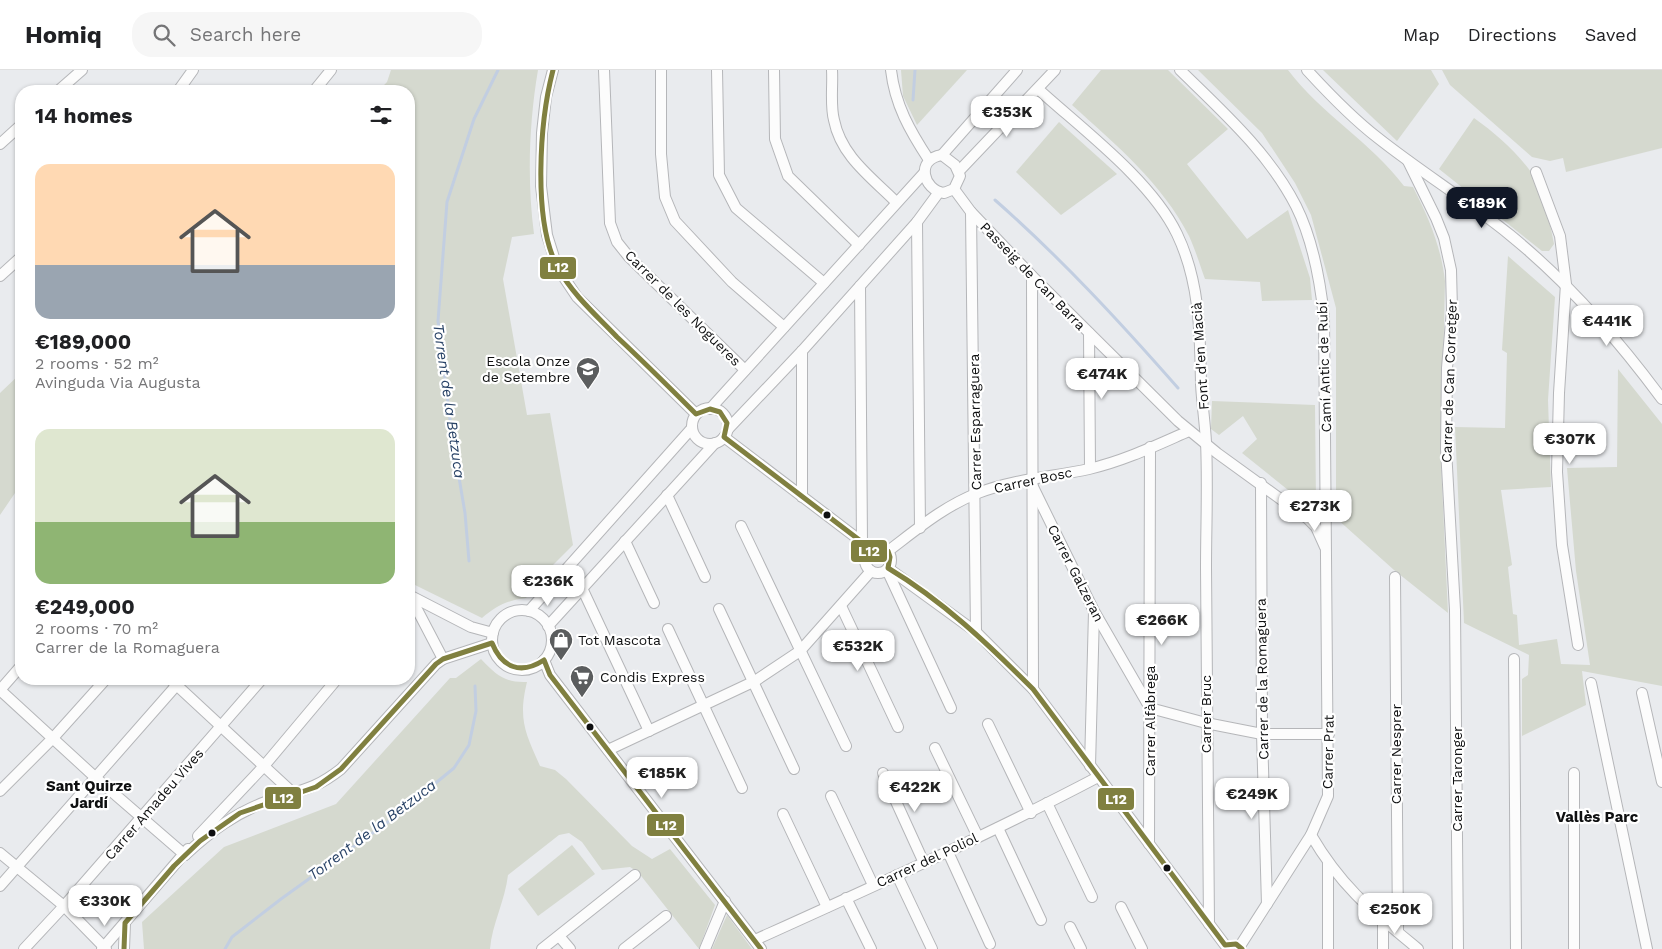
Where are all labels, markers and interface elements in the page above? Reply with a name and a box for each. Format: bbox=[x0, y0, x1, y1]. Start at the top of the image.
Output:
search box bbox=[132, 12, 482, 57]
text: Homiq bbox=[25, 21, 102, 49]
icon: search bbox=[150, 21, 178, 49]
text: Search here bbox=[190, 23, 301, 46]
text: Map bbox=[1403, 24, 1440, 45]
text: Directions bbox=[1468, 24, 1557, 45]
text: Saved bbox=[1585, 24, 1637, 45]
pin: €353K bbox=[972, 96, 1042, 138]
icon: filters bbox=[367, 101, 395, 129]
text: €353K bbox=[982, 102, 1032, 121]
text: 14 homes bbox=[35, 103, 132, 128]
pin: €189K bbox=[1447, 186, 1517, 229]
text: €189K bbox=[1457, 193, 1507, 212]
icon: home bbox=[170, 196, 260, 286]
street label: Passeig de Can Barra bbox=[977, 219, 1089, 333]
street label: Carrer de les Nogueres bbox=[622, 247, 744, 369]
line badge: L12 bbox=[539, 256, 577, 280]
text: L12 bbox=[547, 259, 569, 275]
street label: Carrer de Can Corretger bbox=[1438, 299, 1460, 463]
street label: Camí Antic de Rubí bbox=[1314, 301, 1334, 433]
street label: Font d'en Macià bbox=[1188, 302, 1212, 410]
pin: €441K bbox=[1572, 304, 1642, 347]
text: €441K bbox=[1582, 311, 1632, 330]
water label: Torrent de la Betzuca bbox=[429, 323, 469, 479]
text: €189,000 bbox=[35, 329, 131, 354]
place label: Escola Onze de Setembre bbox=[482, 353, 570, 385]
street label: Carrer Esparraguera bbox=[966, 353, 984, 491]
text: 2 rooms · 52 m² bbox=[35, 354, 159, 373]
school or university icon: Escola Onze de Setembre bbox=[575, 356, 601, 390]
pin: €474K bbox=[1067, 358, 1137, 400]
text: €474K bbox=[1077, 364, 1127, 383]
text: Avinguda Via Augusta bbox=[35, 373, 201, 392]
pin: €307K bbox=[1535, 422, 1605, 465]
text: €307K bbox=[1544, 429, 1596, 448]
icon: home bbox=[170, 461, 260, 551]
street label: Carrer Bosc bbox=[992, 464, 1074, 496]
pin: €273K bbox=[1280, 490, 1350, 532]
text: €273K bbox=[1290, 496, 1340, 515]
unlabelled marker bbox=[822, 510, 832, 520]
street label: Carrer Galzeran bbox=[1045, 522, 1107, 624]
line badge: L12 bbox=[850, 539, 888, 563]
text: L12 bbox=[858, 543, 880, 559]
pin: €236K bbox=[513, 564, 583, 607]
text: €236K bbox=[522, 571, 574, 590]
text: €249,000 bbox=[35, 594, 135, 619]
street label: Carrer de la Romaguera bbox=[1253, 598, 1271, 760]
pin: €266K bbox=[1127, 604, 1197, 646]
text: €266K bbox=[1136, 610, 1188, 629]
text: 2 rooms · 70 m² bbox=[35, 619, 158, 638]
shop icon: Tot Mascota bbox=[548, 627, 574, 661]
pin: €532K bbox=[823, 630, 893, 672]
place label: Tot Mascota bbox=[578, 632, 661, 648]
text: €532K bbox=[833, 636, 883, 655]
text: Carrer de la Romaguera bbox=[35, 638, 220, 657]
supermarket icon: Condis Express bbox=[569, 664, 595, 698]
street label: Carrer Alfàbrega bbox=[1142, 666, 1158, 776]
place label: Condis Express bbox=[600, 669, 705, 685]
street label: Carrer Bruc bbox=[1198, 675, 1214, 753]
street label: Carrer Nesprer bbox=[1388, 703, 1404, 804]
street label: Carrer Prat bbox=[1319, 714, 1337, 789]
unlabelled marker bbox=[585, 722, 595, 732]
street label: Carrer Taronger bbox=[1449, 726, 1465, 832]
street label: Carrer Amadeu Vives bbox=[101, 745, 207, 863]
pin: €185K bbox=[627, 756, 697, 799]
text: €185K bbox=[638, 763, 686, 782]
pin: €422K bbox=[880, 770, 950, 813]
water label: Torrent de la Betzuca bbox=[304, 776, 440, 884]
district label: Sant Quirze Jardí bbox=[46, 777, 132, 812]
text: €422K bbox=[889, 777, 941, 796]
pin: €249K bbox=[1217, 778, 1287, 820]
text: €249K bbox=[1226, 784, 1278, 803]
line badge: L12 bbox=[264, 786, 302, 810]
line badge: L12 bbox=[1097, 787, 1135, 811]
text: L12 bbox=[272, 790, 294, 806]
text: L12 bbox=[1105, 791, 1127, 807]
district label: Vallès Parc bbox=[1556, 808, 1639, 826]
line badge: L12 bbox=[646, 813, 685, 837]
text: L12 bbox=[655, 817, 677, 833]
unlabelled marker bbox=[207, 828, 217, 838]
street label: Carrer del Poliol bbox=[874, 829, 981, 890]
unlabelled marker bbox=[1162, 863, 1172, 873]
pin: €330K bbox=[70, 884, 140, 927]
text: €330K bbox=[79, 891, 131, 910]
pin: €250K bbox=[1360, 892, 1430, 935]
text: €250K bbox=[1369, 899, 1421, 918]

